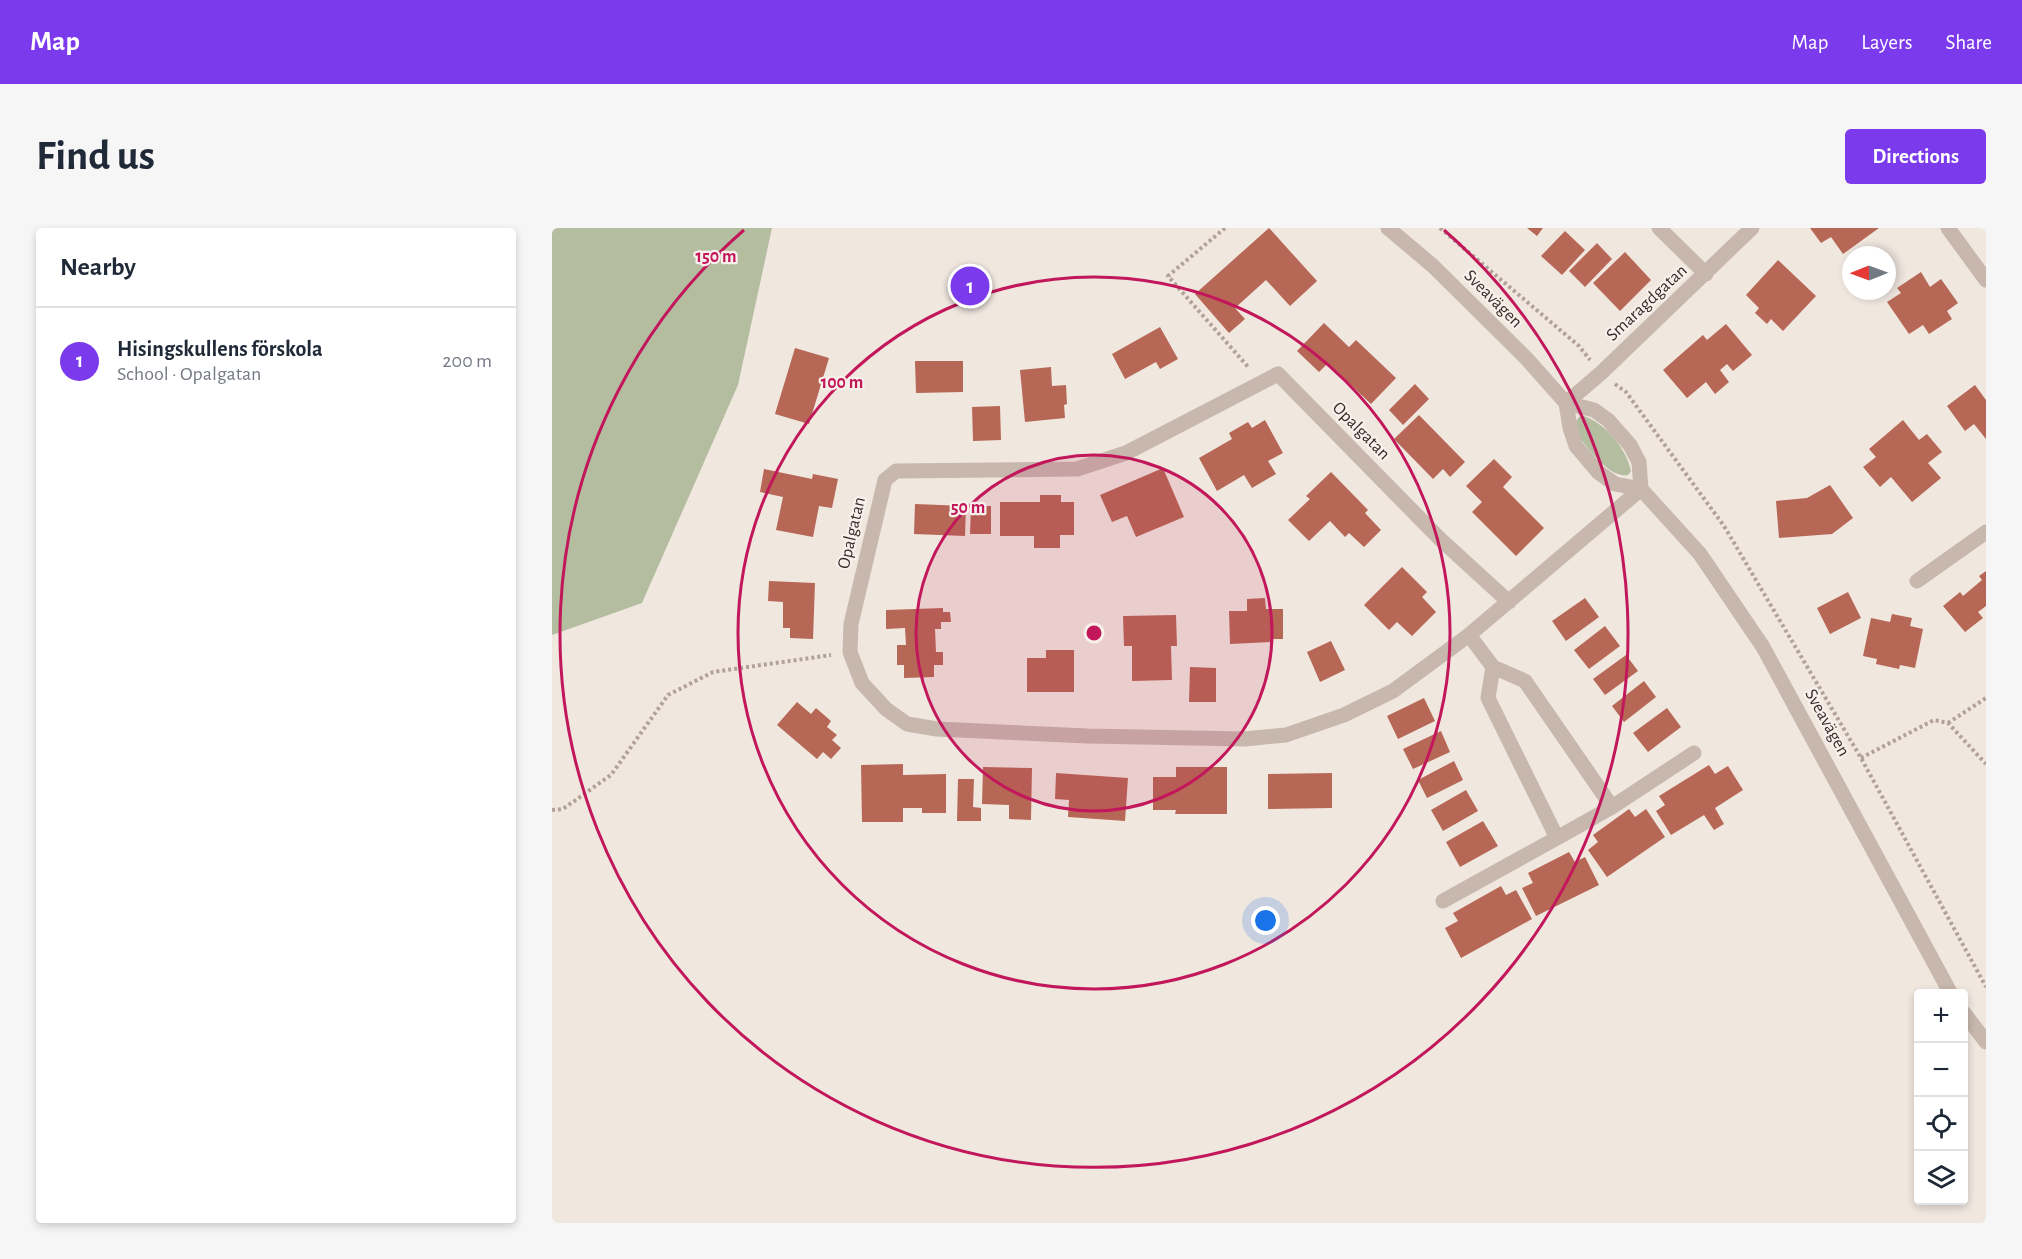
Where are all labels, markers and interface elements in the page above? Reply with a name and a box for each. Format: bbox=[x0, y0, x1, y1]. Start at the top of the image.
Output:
text: Map bbox=[30, 28, 80, 56]
text: Map bbox=[1792, 32, 1828, 53]
text: Layers bbox=[1861, 32, 1912, 53]
text: Share bbox=[1945, 32, 1992, 53]
button: Directions bbox=[1845, 129, 1986, 184]
text: Find us bbox=[36, 135, 155, 177]
north arrow bbox=[1842, 246, 1896, 300]
text: 150 m bbox=[696, 248, 736, 266]
text: Nearby bbox=[60, 254, 136, 280]
street label: Smaragdgatan bbox=[1603, 261, 1691, 345]
pin: 1 bbox=[950, 264, 990, 308]
street label: Sveavägen bbox=[1461, 267, 1525, 331]
text: Hisingskullens förskola bbox=[117, 338, 323, 360]
text: 1 bbox=[76, 351, 83, 371]
text: 200 m bbox=[442, 351, 492, 371]
text: School · Opalgatan bbox=[117, 364, 261, 384]
text: 100 m bbox=[821, 374, 863, 392]
street label: Opalgatan bbox=[1329, 399, 1393, 463]
street label: Opalgatan bbox=[835, 495, 869, 571]
text: 50 m bbox=[951, 499, 985, 517]
centre of rings bbox=[1084, 623, 1104, 643]
street label: Sveavägen bbox=[1801, 686, 1853, 760]
your location bbox=[1251, 906, 1280, 935]
map controls bbox=[1914, 989, 1968, 1205]
button: + bbox=[1914, 989, 1968, 1043]
button: − bbox=[1914, 1043, 1968, 1097]
button: locate bbox=[1914, 1097, 1968, 1151]
button: layers bbox=[1914, 1151, 1968, 1205]

